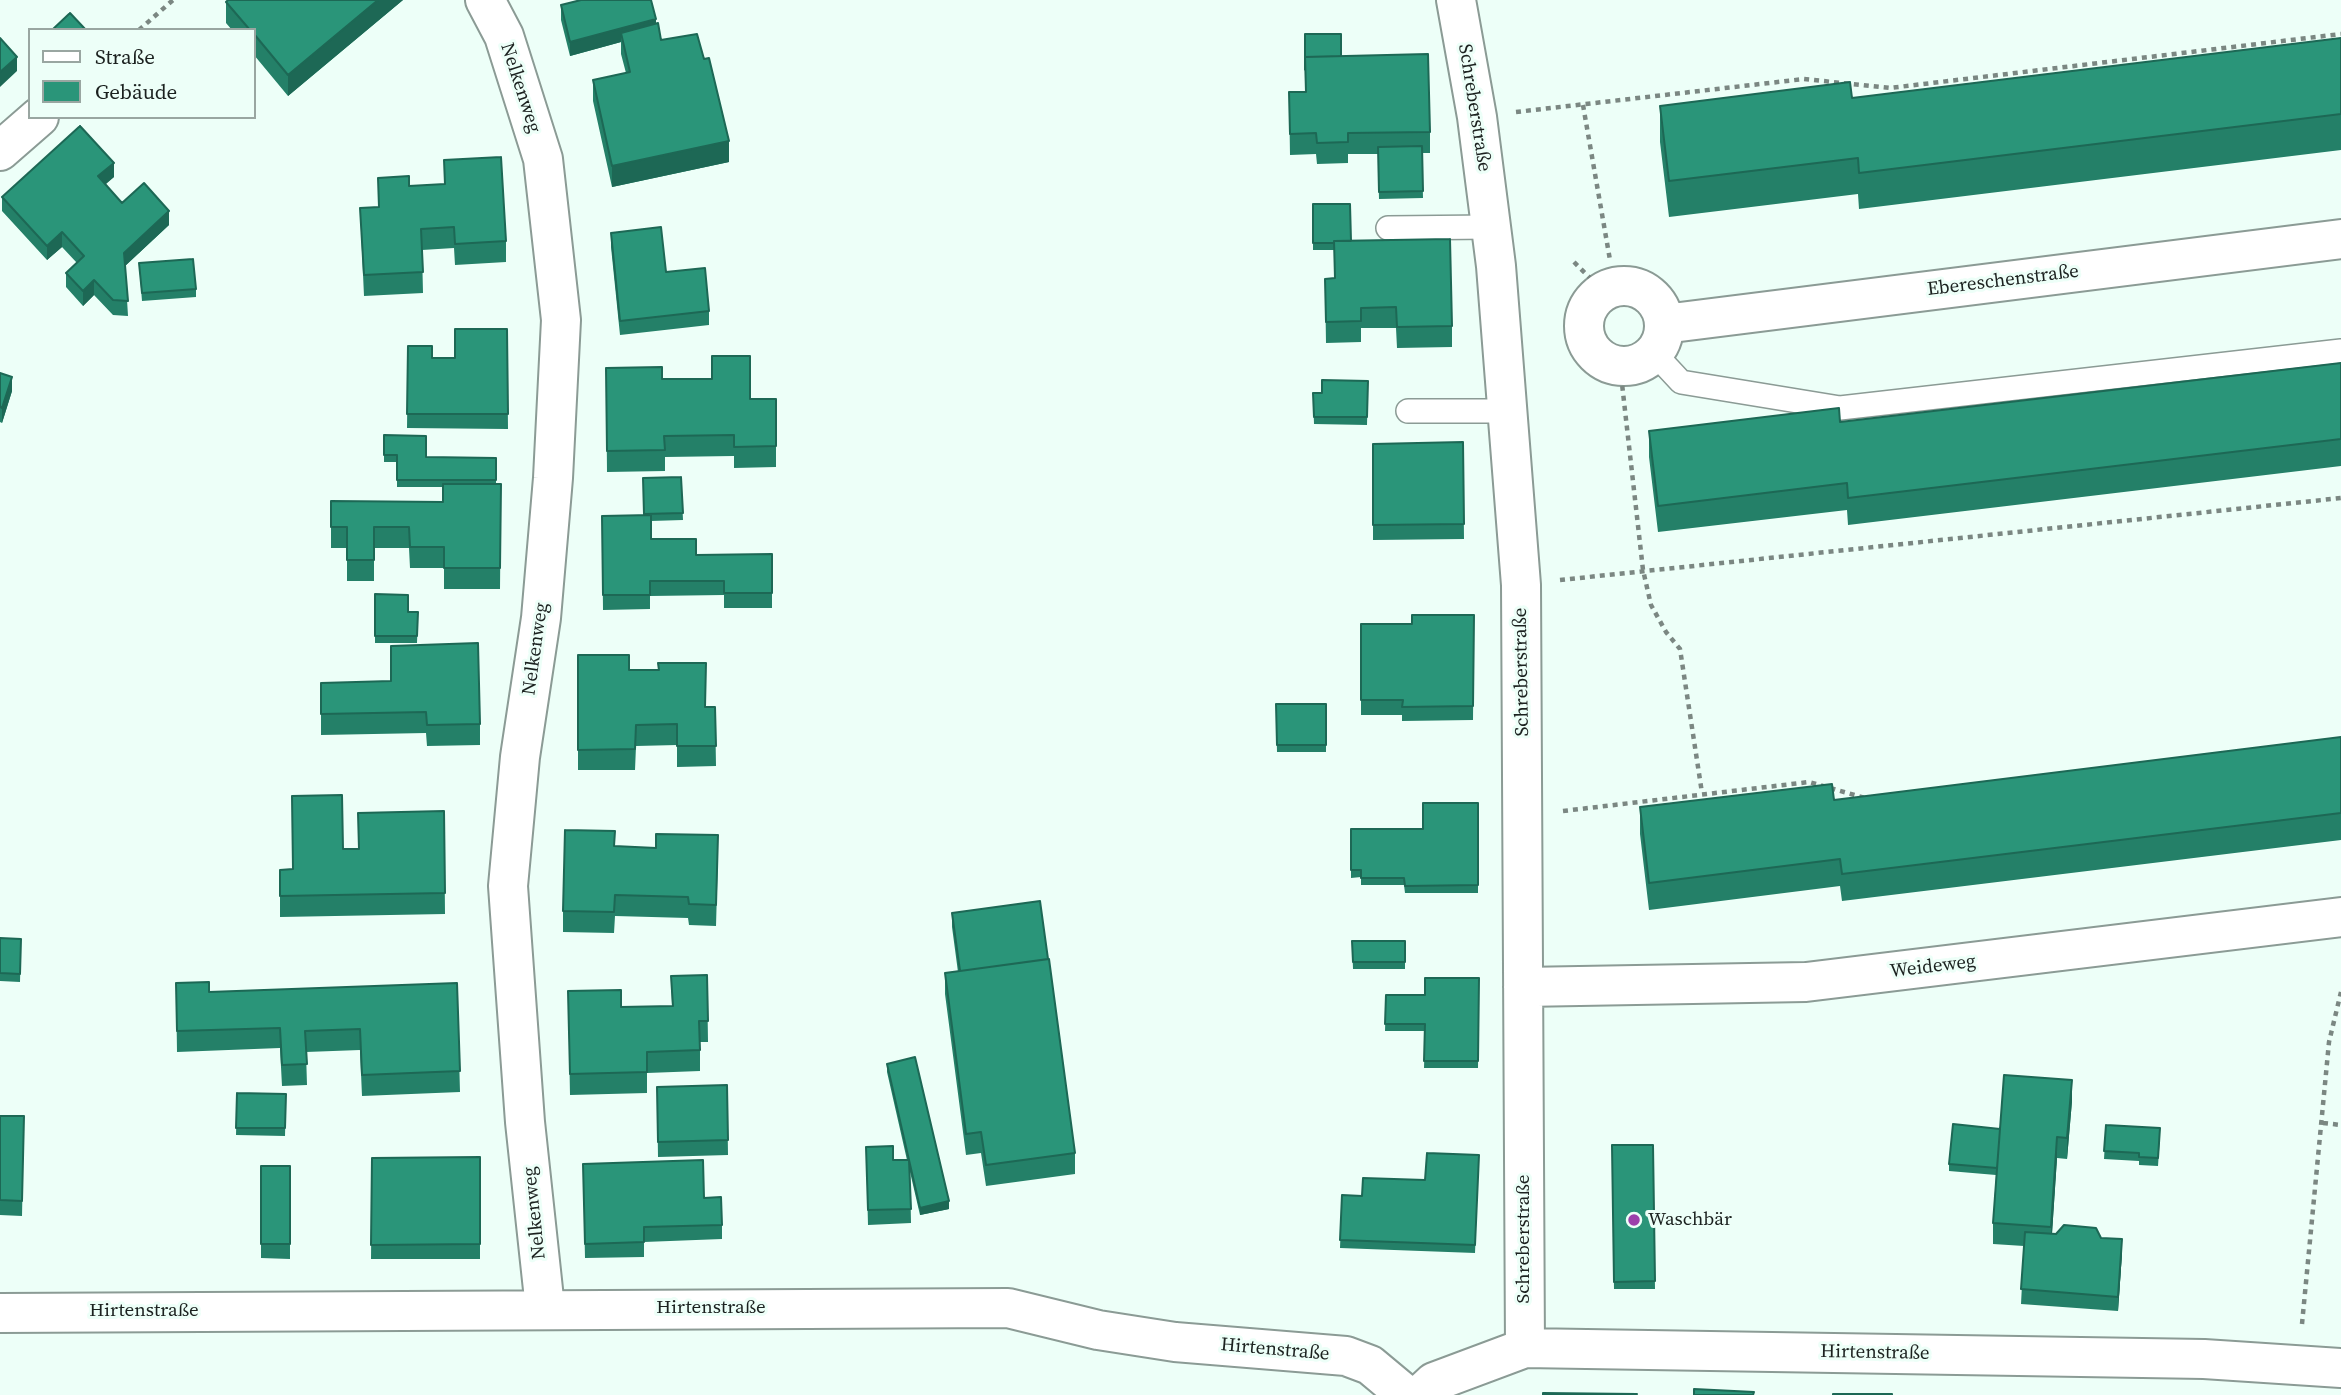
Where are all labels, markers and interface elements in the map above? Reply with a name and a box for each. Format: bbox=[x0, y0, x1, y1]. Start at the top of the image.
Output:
legend bbox=[28, 28, 256, 119]
street label: Nelkenweg bbox=[495, 40, 545, 136]
text: Straße bbox=[95, 42, 155, 71]
street label: Schreberstraße bbox=[1453, 43, 1495, 173]
text: Gebäude bbox=[95, 77, 177, 106]
street label: Ebereschenstraße bbox=[1926, 260, 2080, 302]
street label: Nelkenweg bbox=[518, 601, 554, 697]
street label: Schreberstraße bbox=[1509, 607, 1535, 737]
street label: Weideweg bbox=[1889, 950, 1977, 984]
street label: Nelkenweg bbox=[519, 1165, 551, 1261]
street label: Schreberstraße bbox=[1513, 1175, 1535, 1303]
place label: Waschbär bbox=[1648, 1209, 1732, 1231]
marker: Waschbär bbox=[1626, 1212, 1642, 1228]
street label: Hirtenstraße bbox=[656, 1297, 766, 1319]
street label: Hirtenstraße bbox=[89, 1300, 199, 1322]
street label: Hirtenstraße bbox=[1220, 1334, 1330, 1366]
street label: Hirtenstraße bbox=[1820, 1341, 1930, 1365]

